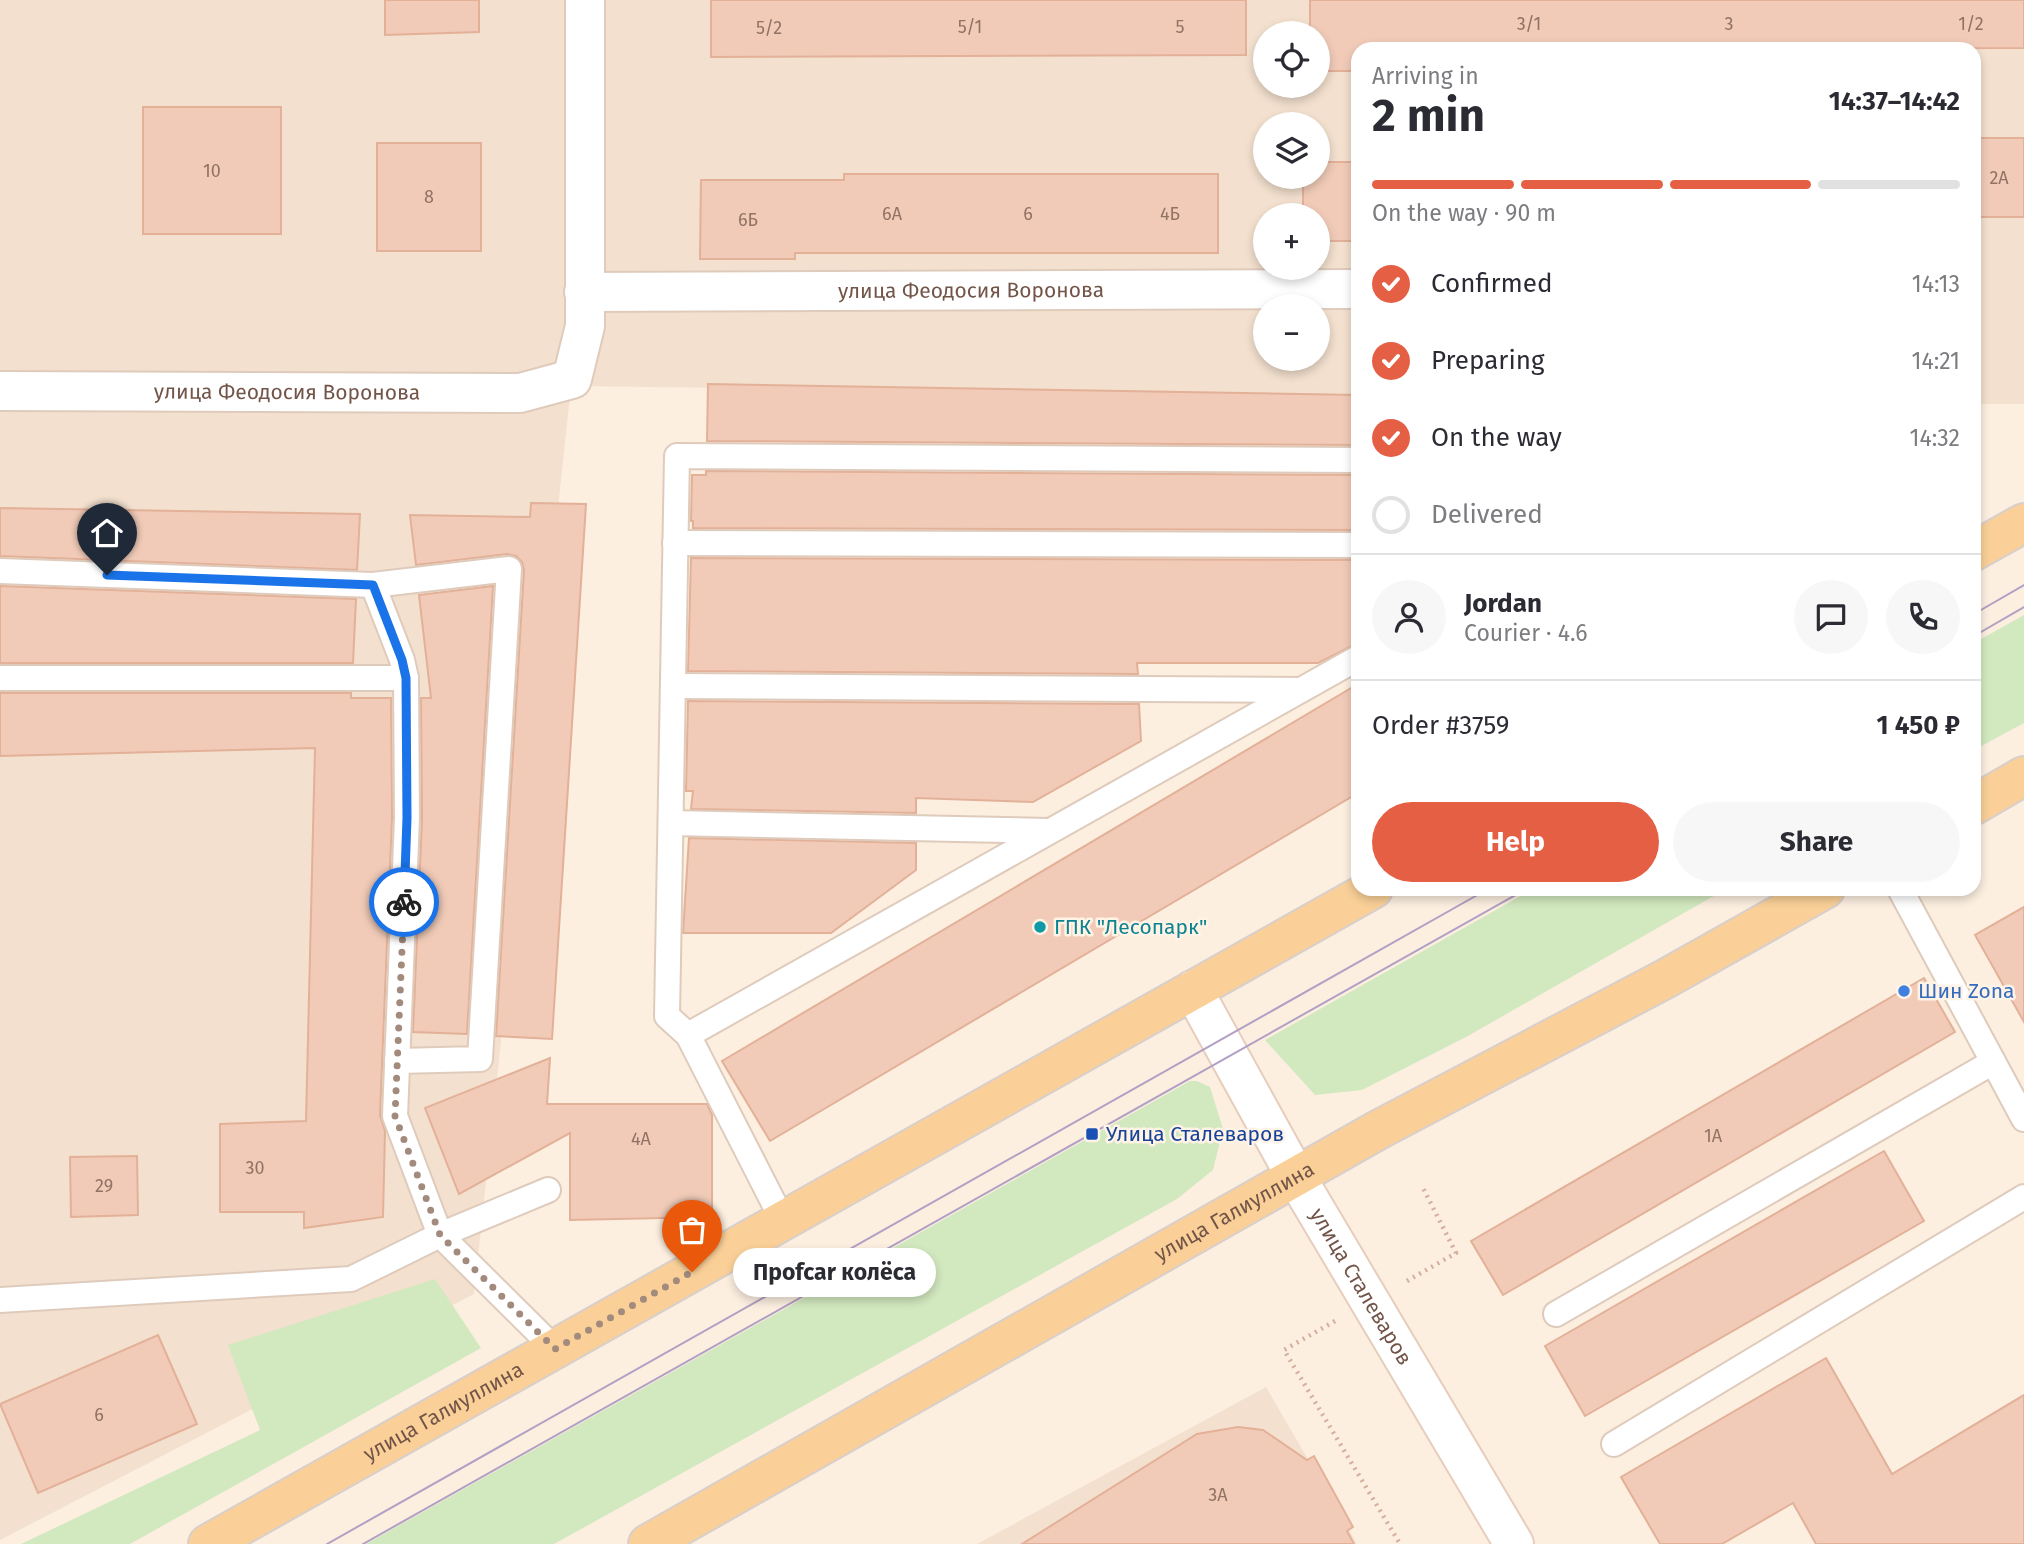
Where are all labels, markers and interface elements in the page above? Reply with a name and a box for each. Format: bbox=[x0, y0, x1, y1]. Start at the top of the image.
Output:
house number: 3/1 bbox=[1517, 13, 1541, 35]
house number: 3 bbox=[1725, 13, 1733, 35]
house number: 1/2 bbox=[1958, 13, 1984, 35]
house number: 5/1 bbox=[958, 16, 982, 38]
house number: 5 bbox=[1175, 16, 1185, 38]
house number: 5/2 bbox=[756, 17, 782, 39]
map controls bbox=[1253, 21, 1330, 371]
button: locate bbox=[1253, 21, 1330, 98]
text: Arriving in bbox=[1372, 62, 1479, 90]
text: 14:37–14:42 bbox=[1829, 86, 1960, 117]
text: 2 min bbox=[1372, 88, 1485, 143]
button: layers bbox=[1253, 112, 1330, 189]
house number: 10 bbox=[203, 160, 221, 182]
house number: 2А bbox=[1989, 167, 2009, 189]
house number: 8 bbox=[424, 186, 434, 208]
text: On the way · 90 m bbox=[1372, 199, 1556, 227]
house number: 6А bbox=[882, 203, 903, 225]
house number: 6 bbox=[1023, 203, 1033, 225]
house number: 4Б bbox=[1160, 203, 1180, 225]
button: + bbox=[1253, 203, 1330, 280]
house number: 6Б bbox=[738, 209, 758, 231]
icon: check bbox=[1372, 265, 1410, 303]
text: Confirmed bbox=[1431, 268, 1552, 299]
text: 14:13 bbox=[1912, 270, 1960, 298]
street label: улица Феодосия Воронова bbox=[838, 277, 1104, 304]
button: − bbox=[1253, 294, 1330, 371]
icon: check bbox=[1372, 342, 1410, 380]
text: Preparing bbox=[1431, 345, 1544, 376]
text: 14:21 bbox=[1912, 347, 1960, 375]
street label: улица Феодосия Воронова bbox=[154, 379, 420, 406]
icon: check bbox=[1372, 419, 1410, 457]
text: On the way bbox=[1431, 422, 1562, 453]
text: 14:32 bbox=[1909, 424, 1960, 452]
text: Delivered bbox=[1431, 499, 1543, 530]
pin bbox=[77, 503, 137, 575]
icon: home bbox=[88, 514, 126, 552]
button: person bbox=[1372, 580, 1446, 654]
button: chat bbox=[1794, 580, 1868, 654]
button: phone bbox=[1886, 580, 1960, 654]
text: Jordan bbox=[1464, 588, 1542, 619]
text: Courier · 4.6 bbox=[1464, 619, 1588, 647]
text: Order #3759 bbox=[1372, 710, 1509, 741]
text: 1 450 ₽ bbox=[1877, 710, 1960, 741]
button: Help bbox=[1372, 802, 1659, 882]
button: Share bbox=[1673, 802, 1960, 882]
courier bbox=[369, 867, 439, 937]
icon: bike bbox=[385, 883, 423, 921]
place label: ГПК "Лесопарк" bbox=[1054, 914, 1207, 940]
marker: ГПК "Лесопарк" bbox=[1032, 919, 1048, 935]
place label: Шин Zona bbox=[1918, 978, 2015, 1004]
marker: Шин Zona bbox=[1896, 983, 1912, 999]
place label: Улица Сталеваров bbox=[1106, 1121, 1284, 1147]
house number: 1А bbox=[1704, 1125, 1723, 1147]
marker: Улица Сталеваров bbox=[1084, 1126, 1100, 1142]
house number: 4А bbox=[631, 1128, 652, 1150]
street label: улица Галиуллина bbox=[1150, 1156, 1319, 1267]
house number: 30 bbox=[245, 1157, 265, 1179]
house number: 29 bbox=[95, 1175, 113, 1197]
pin bbox=[662, 1200, 722, 1272]
street label: улица Сталеваров bbox=[1304, 1203, 1418, 1370]
icon: bag bbox=[673, 1211, 711, 1249]
callout: Проfcar колёса bbox=[734, 1248, 937, 1296]
text: Проfcar колёса bbox=[753, 1258, 916, 1286]
street label: улица Галиуллина bbox=[359, 1356, 528, 1467]
house number: 6 bbox=[94, 1404, 104, 1426]
house number: 3А bbox=[1208, 1484, 1228, 1506]

